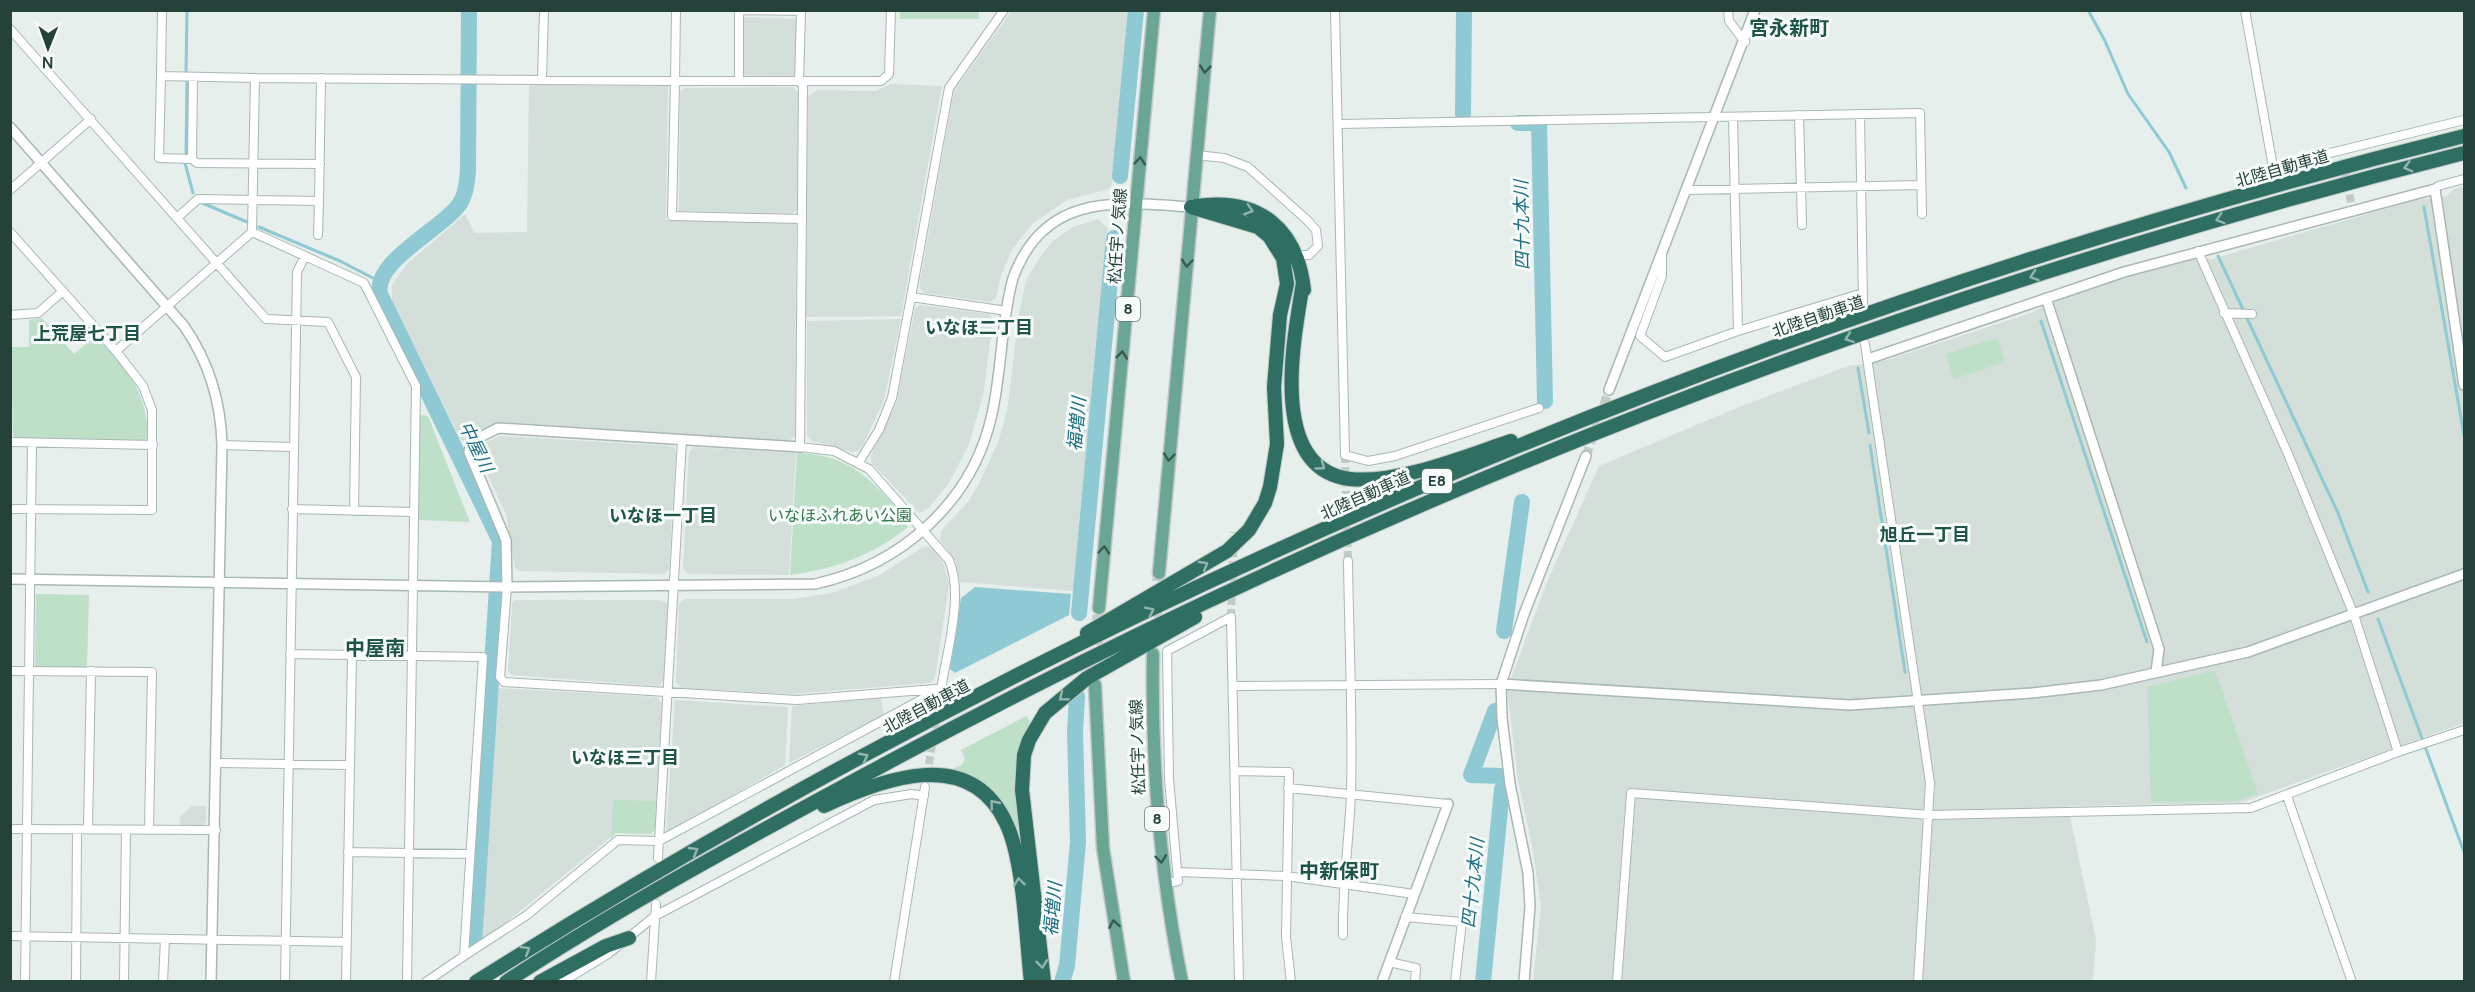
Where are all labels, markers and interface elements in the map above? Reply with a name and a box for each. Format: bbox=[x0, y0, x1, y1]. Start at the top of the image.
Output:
district label: 宮永新町 bbox=[1749, 14, 1829, 41]
north arrow bbox=[18, 18, 78, 78]
text: N bbox=[42, 52, 54, 74]
one-way arrow bbox=[1199, 64, 1212, 73]
street label: 北陸自動車道 bbox=[2233, 144, 2331, 192]
one-way arrow bbox=[1133, 157, 1146, 166]
one-way arrow bbox=[2403, 160, 2414, 172]
water label: 四十九本川 bbox=[1508, 178, 1534, 270]
street label: 松任宇ノ気線 bbox=[1103, 187, 1131, 285]
one-way arrow bbox=[1243, 203, 1254, 215]
one-way arrow bbox=[2215, 212, 2226, 224]
one-way arrow bbox=[1180, 258, 1193, 267]
one-way arrow bbox=[2029, 269, 2040, 282]
street label: 北陸自動車道 bbox=[1769, 290, 1867, 342]
road number: 8 bbox=[1116, 297, 1140, 321]
district label: いなほ二丁目 bbox=[925, 315, 1033, 339]
district label: 上荒屋七丁目 bbox=[33, 321, 141, 345]
one-way arrow bbox=[1844, 331, 1854, 344]
one-way arrow bbox=[1115, 351, 1127, 360]
water label: 福増川 bbox=[1062, 394, 1090, 452]
water label: 中屋川 bbox=[454, 417, 500, 478]
one-way arrow bbox=[1163, 453, 1176, 462]
one-way arrow bbox=[1315, 459, 1326, 470]
street label: 北陸自動車道 bbox=[1317, 465, 1413, 525]
road number: E8 bbox=[1422, 469, 1452, 493]
district label: いなほ一丁目 bbox=[609, 503, 717, 527]
park label: いなほふれあい公園 bbox=[768, 504, 912, 526]
district label: 旭丘一丁目 bbox=[1880, 522, 1970, 546]
one-way arrow bbox=[1097, 545, 1110, 554]
one-way arrow bbox=[1198, 561, 1208, 573]
one-way arrow bbox=[1144, 607, 1155, 619]
district label: 中屋南 bbox=[345, 634, 405, 661]
street label: 北陸自動車道 bbox=[878, 674, 974, 738]
one-way arrow bbox=[1058, 690, 1069, 701]
street label: 松任宇ノ気線 bbox=[1124, 699, 1150, 795]
district label: いなほ三丁目 bbox=[571, 745, 679, 769]
one-way arrow bbox=[858, 753, 868, 764]
one-way arrow bbox=[991, 800, 1002, 811]
road number: 8 bbox=[1145, 807, 1169, 831]
water label: 四十九本川 bbox=[1455, 835, 1489, 929]
one-way arrow bbox=[687, 847, 698, 858]
one-way arrow bbox=[1154, 855, 1167, 864]
district label: 中新保町 bbox=[1299, 857, 1379, 884]
one-way arrow bbox=[1014, 877, 1026, 886]
water label: 福増川 bbox=[1038, 879, 1066, 937]
one-way arrow bbox=[1108, 919, 1120, 929]
one-way arrow bbox=[520, 946, 530, 958]
one-way arrow bbox=[1035, 959, 1048, 968]

